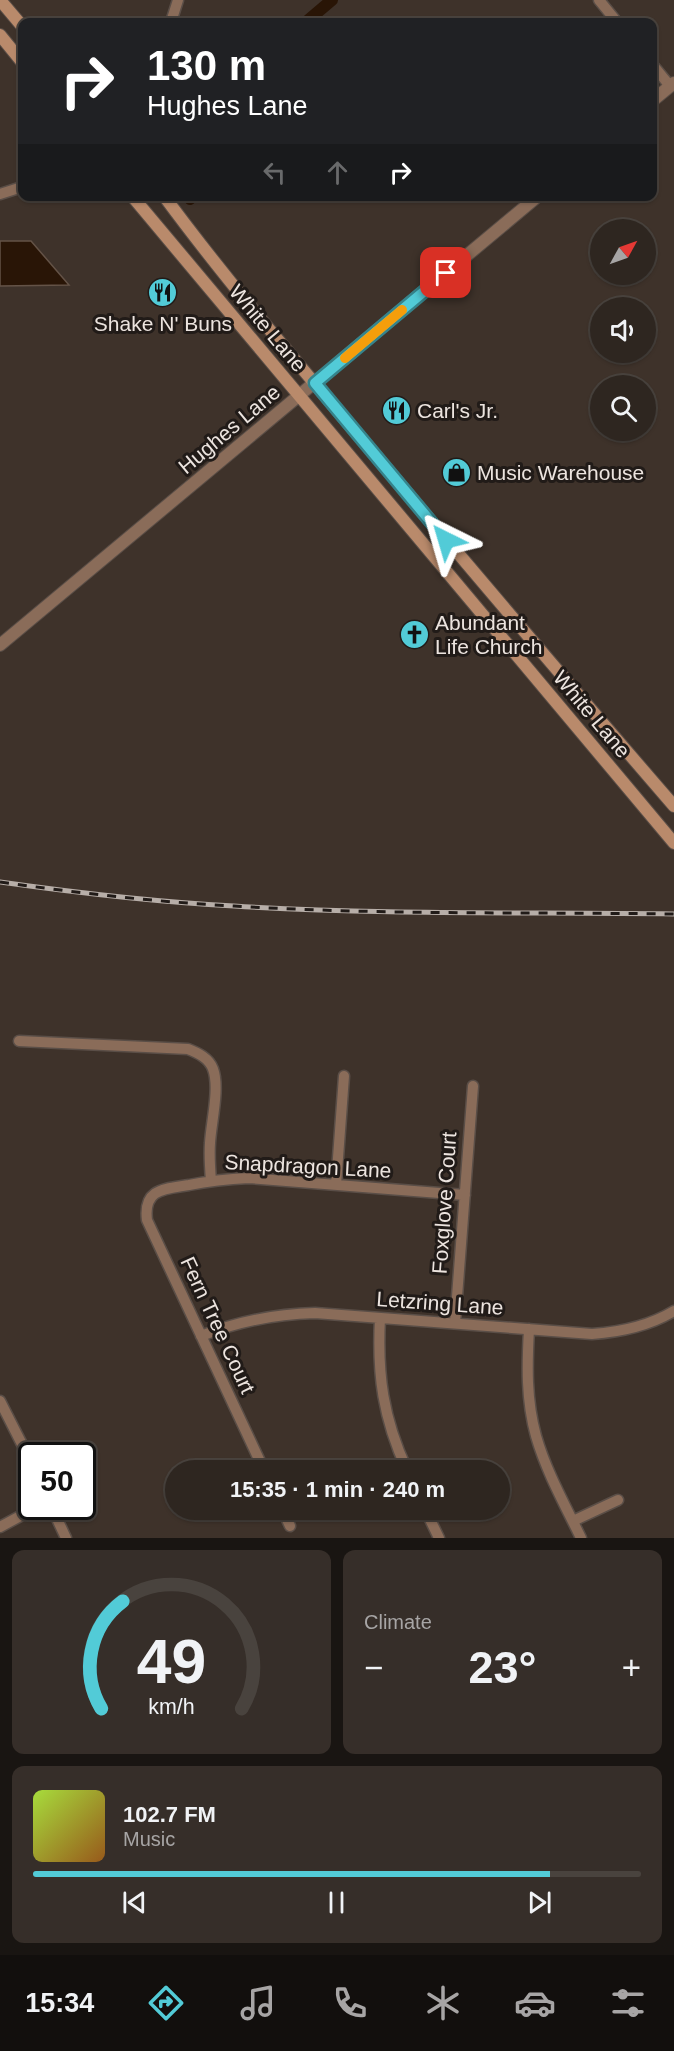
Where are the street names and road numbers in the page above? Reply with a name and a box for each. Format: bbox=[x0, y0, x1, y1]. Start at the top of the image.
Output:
street label: White Lane bbox=[225, 280, 311, 376]
street label: Hughes Lane bbox=[174, 380, 284, 478]
street label: White Lane bbox=[549, 666, 635, 762]
street label: Foxglove Court bbox=[428, 1131, 460, 1275]
street label: Snapdragon Lane bbox=[224, 1150, 392, 1182]
street label: Fern Tree Court bbox=[176, 1253, 260, 1397]
street label: Letzring Lane bbox=[376, 1287, 504, 1319]

